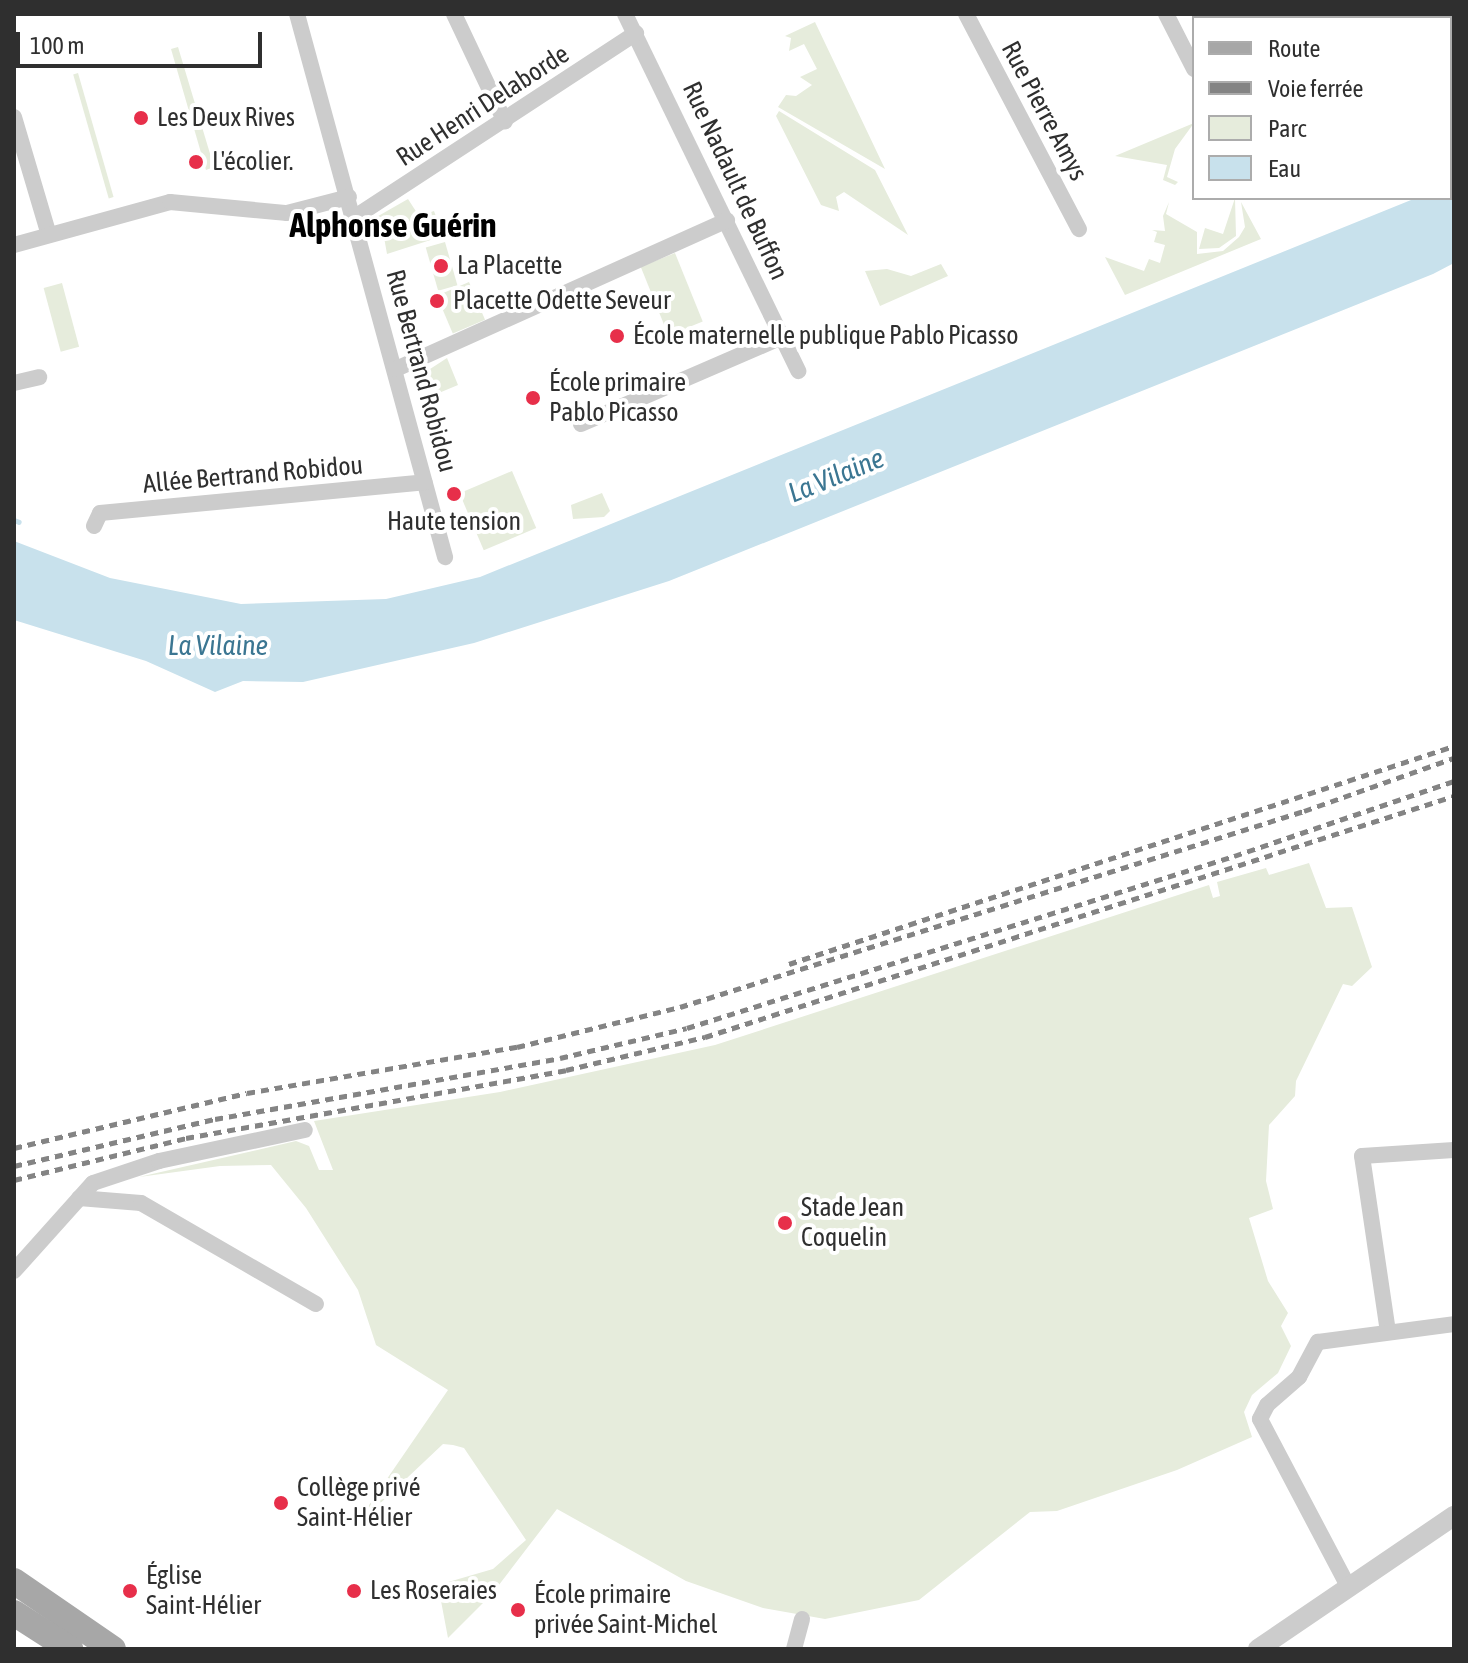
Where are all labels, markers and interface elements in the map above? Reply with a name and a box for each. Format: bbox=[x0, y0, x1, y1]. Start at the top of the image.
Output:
scale bar bbox=[20, 16, 266, 66]
legend bbox=[1192, 16, 1452, 200]
text: 100 m bbox=[30, 32, 84, 59]
text: Route bbox=[1268, 35, 1320, 62]
street label: Rue Pierre Amys bbox=[994, 36, 1094, 186]
street label: Rue Henri Delaborde bbox=[391, 39, 575, 173]
text: Voie ferrée bbox=[1268, 75, 1363, 102]
street label: Rue Nadault de Buffon bbox=[675, 77, 795, 285]
place label: Les Deux Rives bbox=[157, 102, 295, 134]
marker: Les Deux Rives bbox=[132, 109, 150, 127]
text: Parc bbox=[1268, 115, 1306, 142]
place label: L'écolier. bbox=[212, 146, 293, 178]
marker: L'écolier. bbox=[187, 153, 205, 171]
text: Eau bbox=[1268, 155, 1301, 182]
district label: Alphonse Guérin bbox=[289, 205, 497, 245]
place label: La Placette bbox=[457, 250, 562, 282]
marker: La Placette bbox=[432, 257, 450, 275]
street label: Rue Bertrand Robidou bbox=[379, 266, 463, 476]
place label: Placette Odette Seveur bbox=[453, 285, 671, 317]
marker: Placette Odette Seveur bbox=[428, 292, 446, 310]
place label: École maternelle publique Pablo Picasso bbox=[633, 320, 1019, 352]
marker: École maternelle publique Pablo Picasso bbox=[608, 327, 626, 345]
place label: École primaire Pablo Picasso bbox=[549, 367, 686, 428]
marker: École primaire Pablo Picasso bbox=[524, 389, 542, 407]
water label: La Vilaine bbox=[783, 441, 889, 509]
street label: Allée Bertrand Robidou bbox=[142, 450, 364, 500]
marker: Haute tension bbox=[445, 485, 463, 503]
place label: Haute tension bbox=[387, 506, 521, 538]
water label: La Vilaine bbox=[168, 628, 268, 662]
place label: Stade Jean Coquelin bbox=[801, 1192, 904, 1254]
marker: Stade Jean Coquelin bbox=[776, 1214, 794, 1232]
place label: Collège privé Saint-Hélier bbox=[297, 1472, 420, 1534]
marker: Collège privé Saint-Hélier bbox=[272, 1494, 290, 1512]
place label: Église Saint-Hélier bbox=[146, 1560, 261, 1622]
place label: Les Roseraies bbox=[370, 1575, 497, 1607]
place label: École primaire privée Saint-Michel bbox=[534, 1579, 717, 1640]
marker: Église Saint-Hélier bbox=[121, 1582, 139, 1600]
marker: Les Roseraies bbox=[345, 1582, 363, 1600]
marker: École primaire privée Saint-Michel bbox=[509, 1601, 527, 1619]

